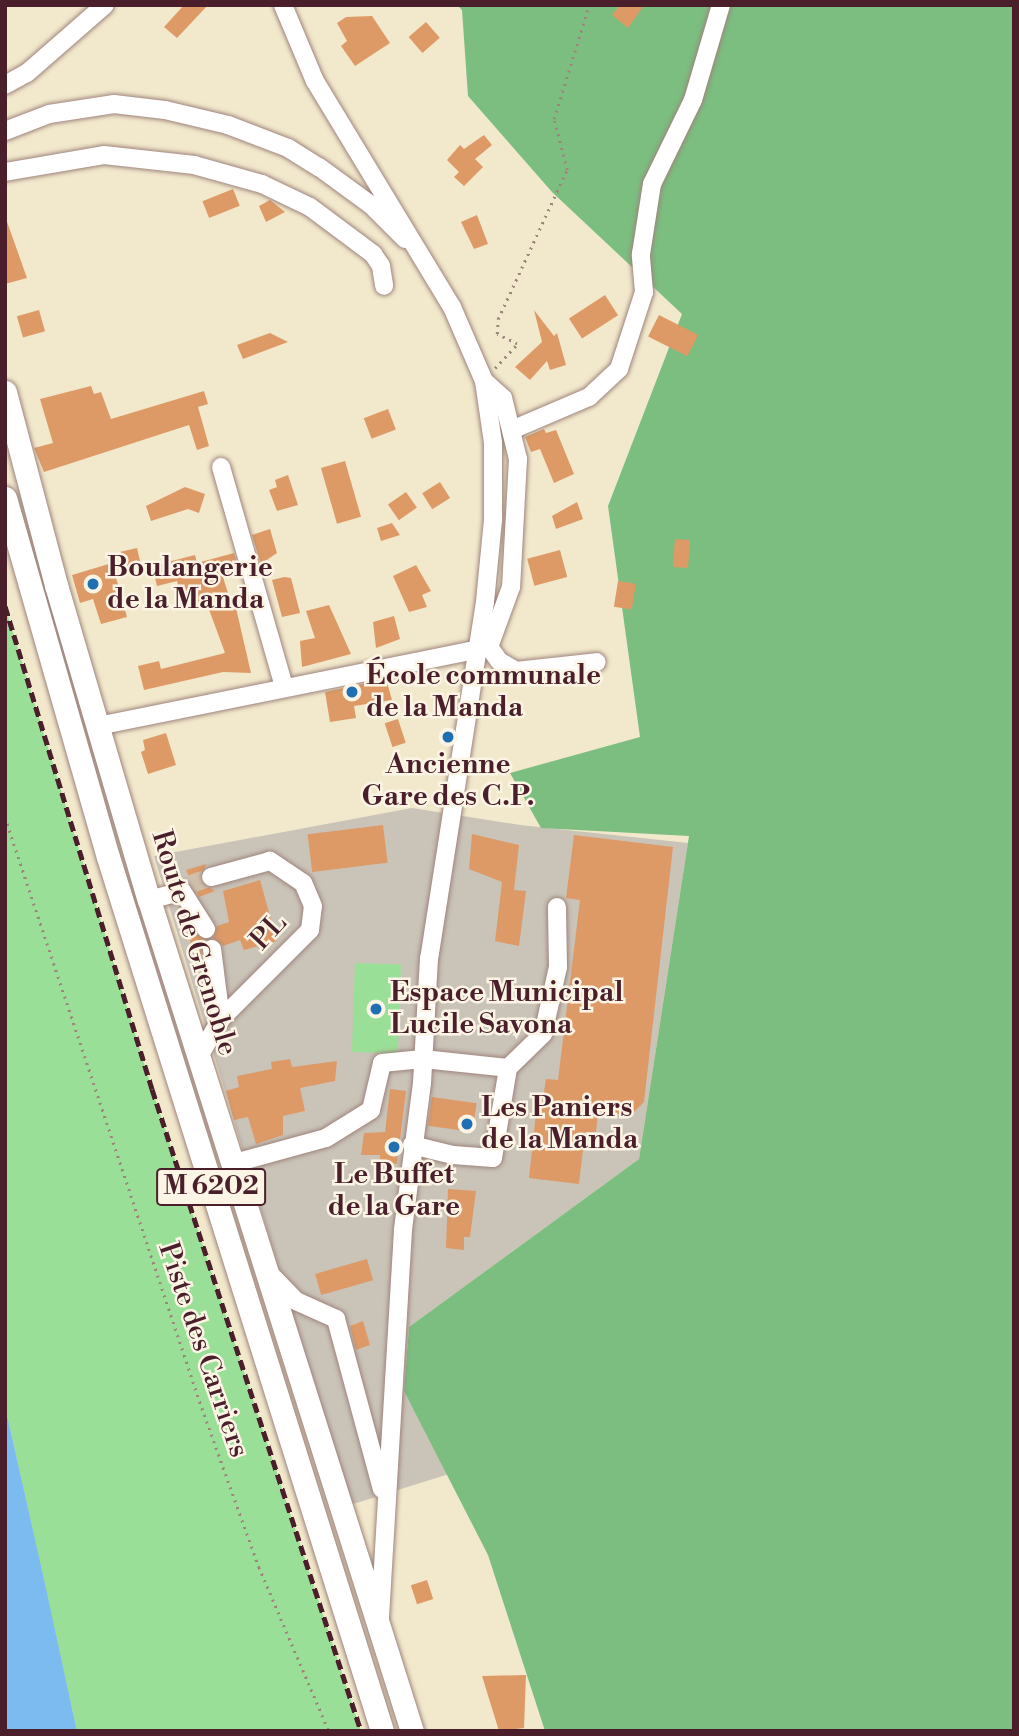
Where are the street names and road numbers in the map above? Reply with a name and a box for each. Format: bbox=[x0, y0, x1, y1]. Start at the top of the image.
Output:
street label: Route de Grenoble bbox=[144, 826, 244, 1060]
street label: PL bbox=[244, 907, 294, 957]
road number: M 6202 bbox=[155, 1164, 267, 1210]
street label: Piste des Carriers bbox=[150, 1238, 256, 1462]

